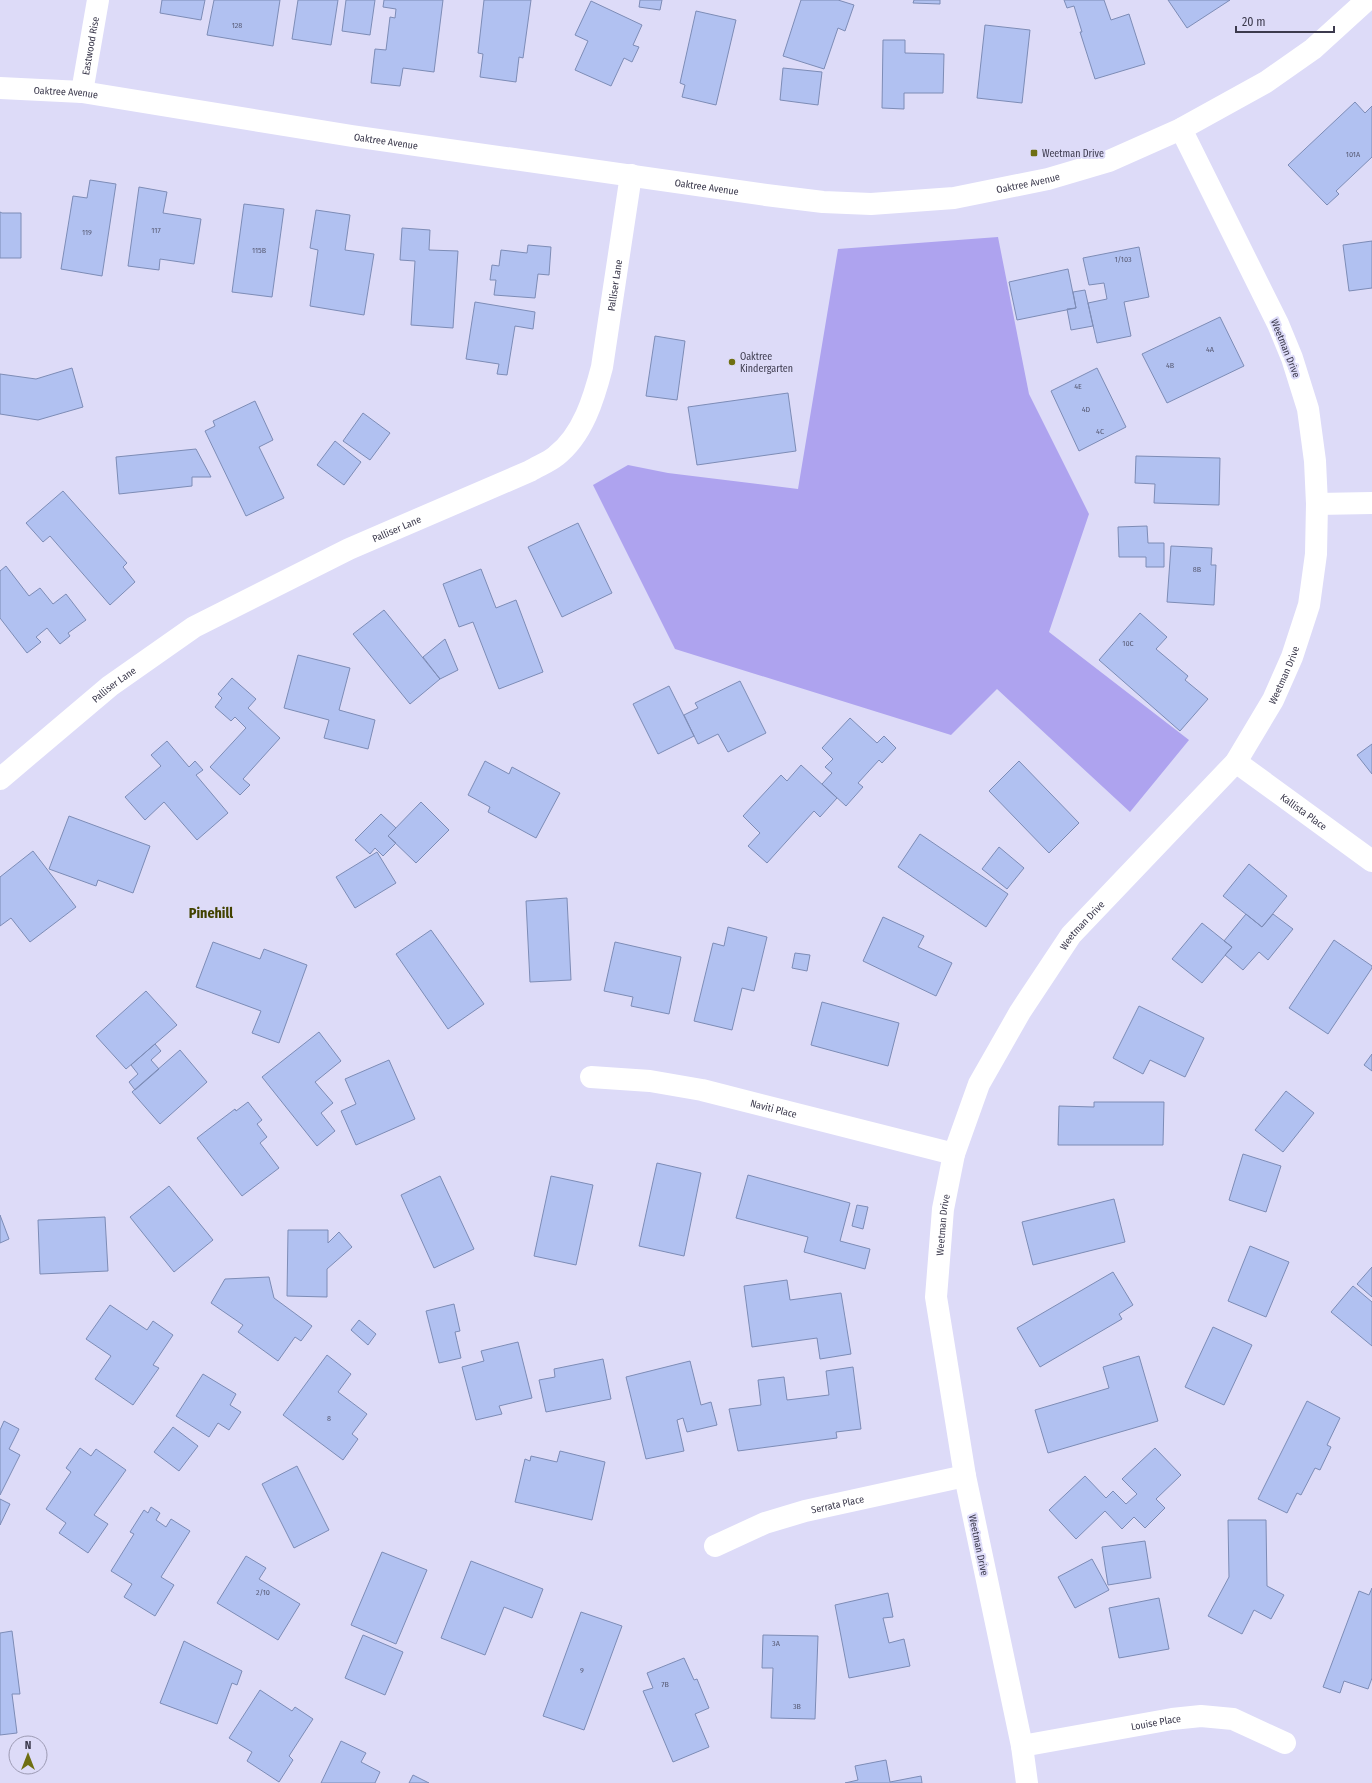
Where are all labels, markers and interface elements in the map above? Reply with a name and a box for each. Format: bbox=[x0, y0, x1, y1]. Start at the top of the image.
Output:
scale bar bbox=[1236, 8, 1334, 34]
text: 20 m bbox=[1242, 15, 1266, 29]
street label: Eastwood Rise bbox=[80, 16, 102, 76]
house number: 128 bbox=[232, 21, 242, 30]
street label: Oaktree Avenue bbox=[33, 85, 99, 102]
street label: Oaktree Avenue bbox=[353, 131, 419, 152]
marker: Weetman Drive bbox=[1029, 148, 1039, 158]
place label: Weetman Drive bbox=[1042, 148, 1104, 160]
house number: 101A bbox=[1346, 150, 1361, 159]
street label: Oaktree Avenue bbox=[995, 171, 1061, 196]
street label: Oaktree Avenue bbox=[674, 177, 740, 198]
house number: 117 bbox=[151, 226, 161, 235]
house number: 119 bbox=[82, 228, 92, 237]
house number: 115B bbox=[252, 246, 267, 255]
house number: 1/103 bbox=[1114, 255, 1132, 264]
street label: Palliser Lane bbox=[606, 259, 625, 312]
street label: Weetman Drive bbox=[1268, 317, 1302, 379]
house number: 4A bbox=[1206, 345, 1215, 354]
place label: Oaktree Kindergarten bbox=[740, 351, 793, 375]
marker: Oaktree Kindergarten bbox=[727, 357, 737, 367]
house number: 4B bbox=[1166, 361, 1175, 370]
house number: 4E bbox=[1074, 382, 1082, 391]
house number: 4D bbox=[1082, 405, 1091, 414]
house number: 4C bbox=[1096, 427, 1104, 436]
street label: Palliser Lane bbox=[371, 514, 423, 545]
house number: 8B bbox=[1193, 565, 1202, 574]
house number: 10C bbox=[1122, 639, 1134, 648]
street label: Weetman Drive bbox=[1267, 645, 1302, 707]
street label: Palliser Lane bbox=[90, 665, 139, 706]
street label: Kallista Place bbox=[1278, 791, 1329, 833]
street label: Weetman Drive bbox=[1058, 899, 1107, 953]
district label: Pinehill bbox=[189, 905, 233, 922]
street label: Naviti Place bbox=[749, 1098, 798, 1121]
street label: Weetman Drive bbox=[934, 1193, 953, 1256]
house number: 8 bbox=[327, 1414, 331, 1423]
street label: Serrata Place bbox=[810, 1493, 865, 1516]
street label: Weetman Drive bbox=[966, 1514, 990, 1577]
house number: 2/10 bbox=[256, 1588, 270, 1597]
house number: 3A bbox=[772, 1639, 781, 1648]
house number: 9 bbox=[580, 1666, 584, 1675]
house number: 7B bbox=[661, 1680, 669, 1689]
house number: 3B bbox=[793, 1702, 802, 1711]
street label: Louise Place bbox=[1130, 1713, 1182, 1733]
north arrow bbox=[8, 1735, 48, 1775]
text: N bbox=[25, 1739, 31, 1752]

